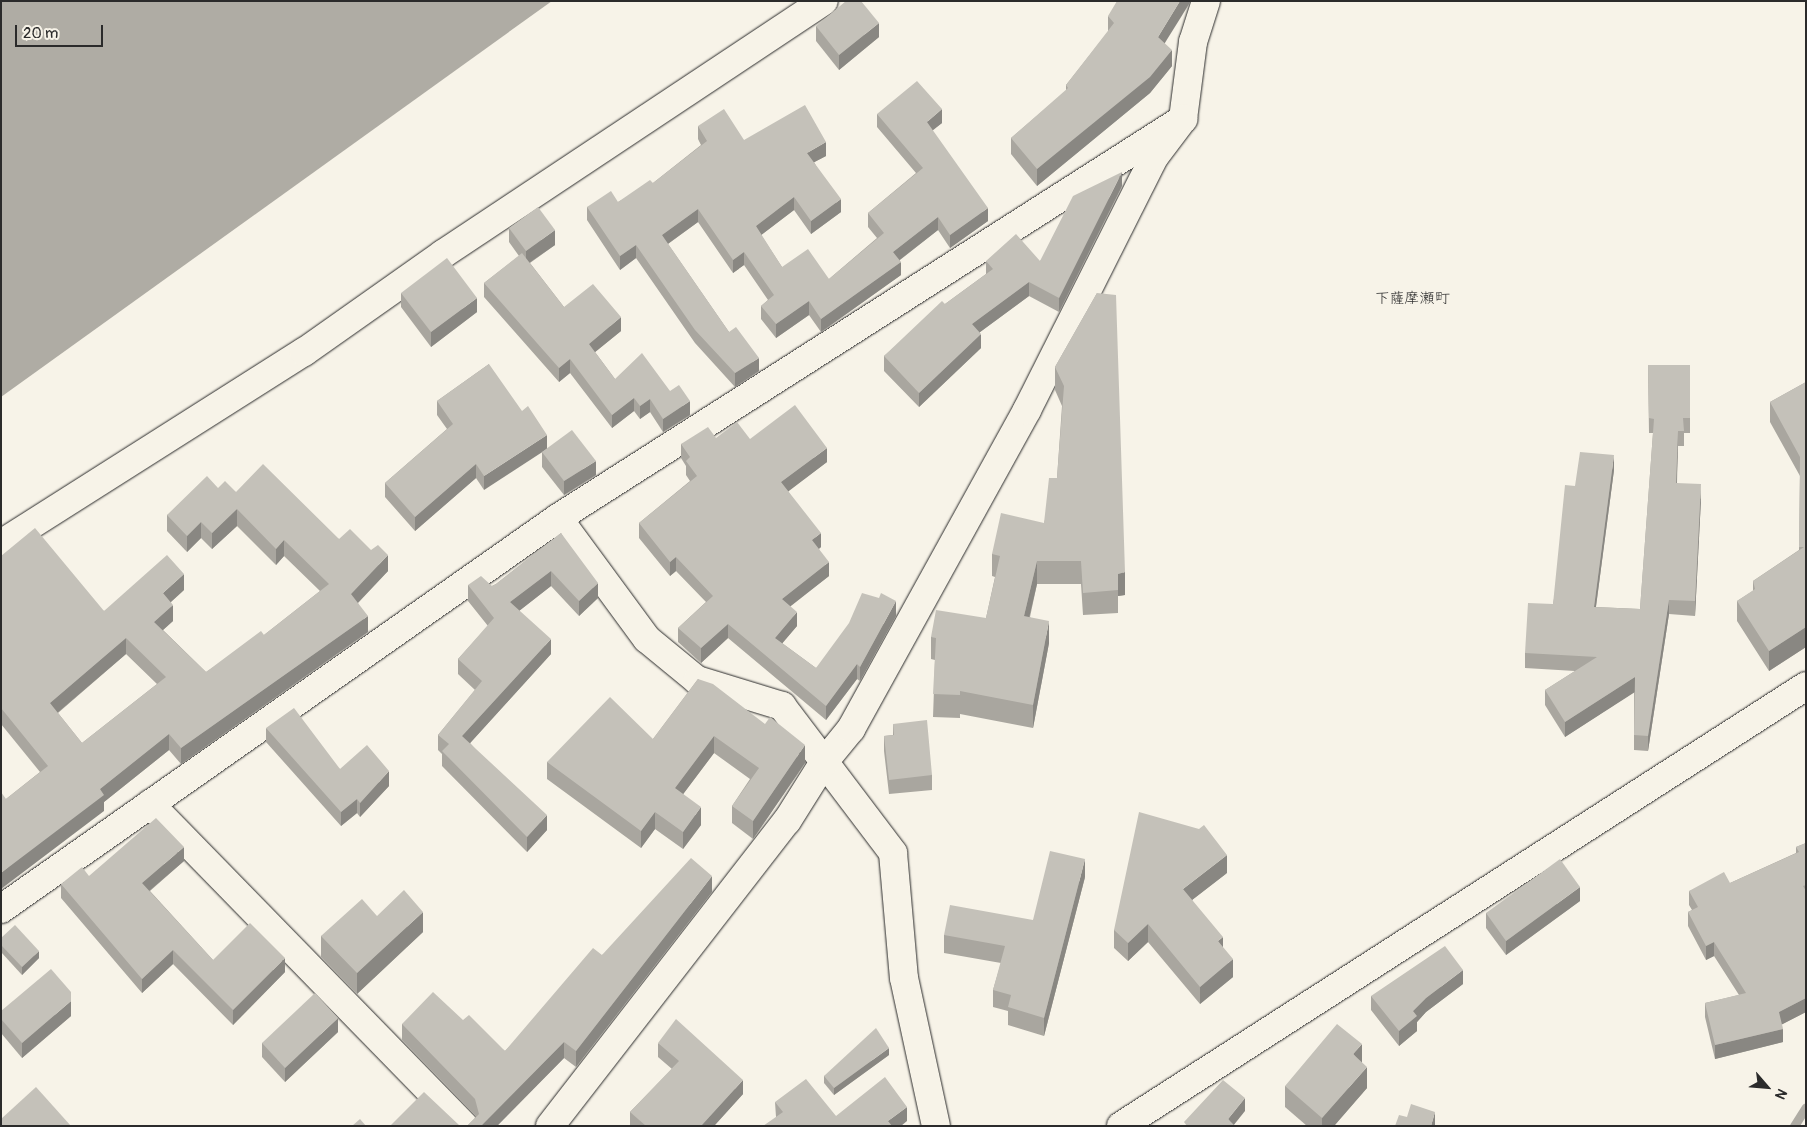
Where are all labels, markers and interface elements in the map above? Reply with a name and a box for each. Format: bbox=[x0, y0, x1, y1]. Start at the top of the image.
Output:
scale bar bbox=[18, 15, 105, 47]
text: 20 m bbox=[23, 24, 58, 43]
district label: 下薩摩瀬町 bbox=[1375, 290, 1449, 308]
north arrow bbox=[1742, 1062, 1792, 1112]
text: N bbox=[1771, 1086, 1791, 1102]

